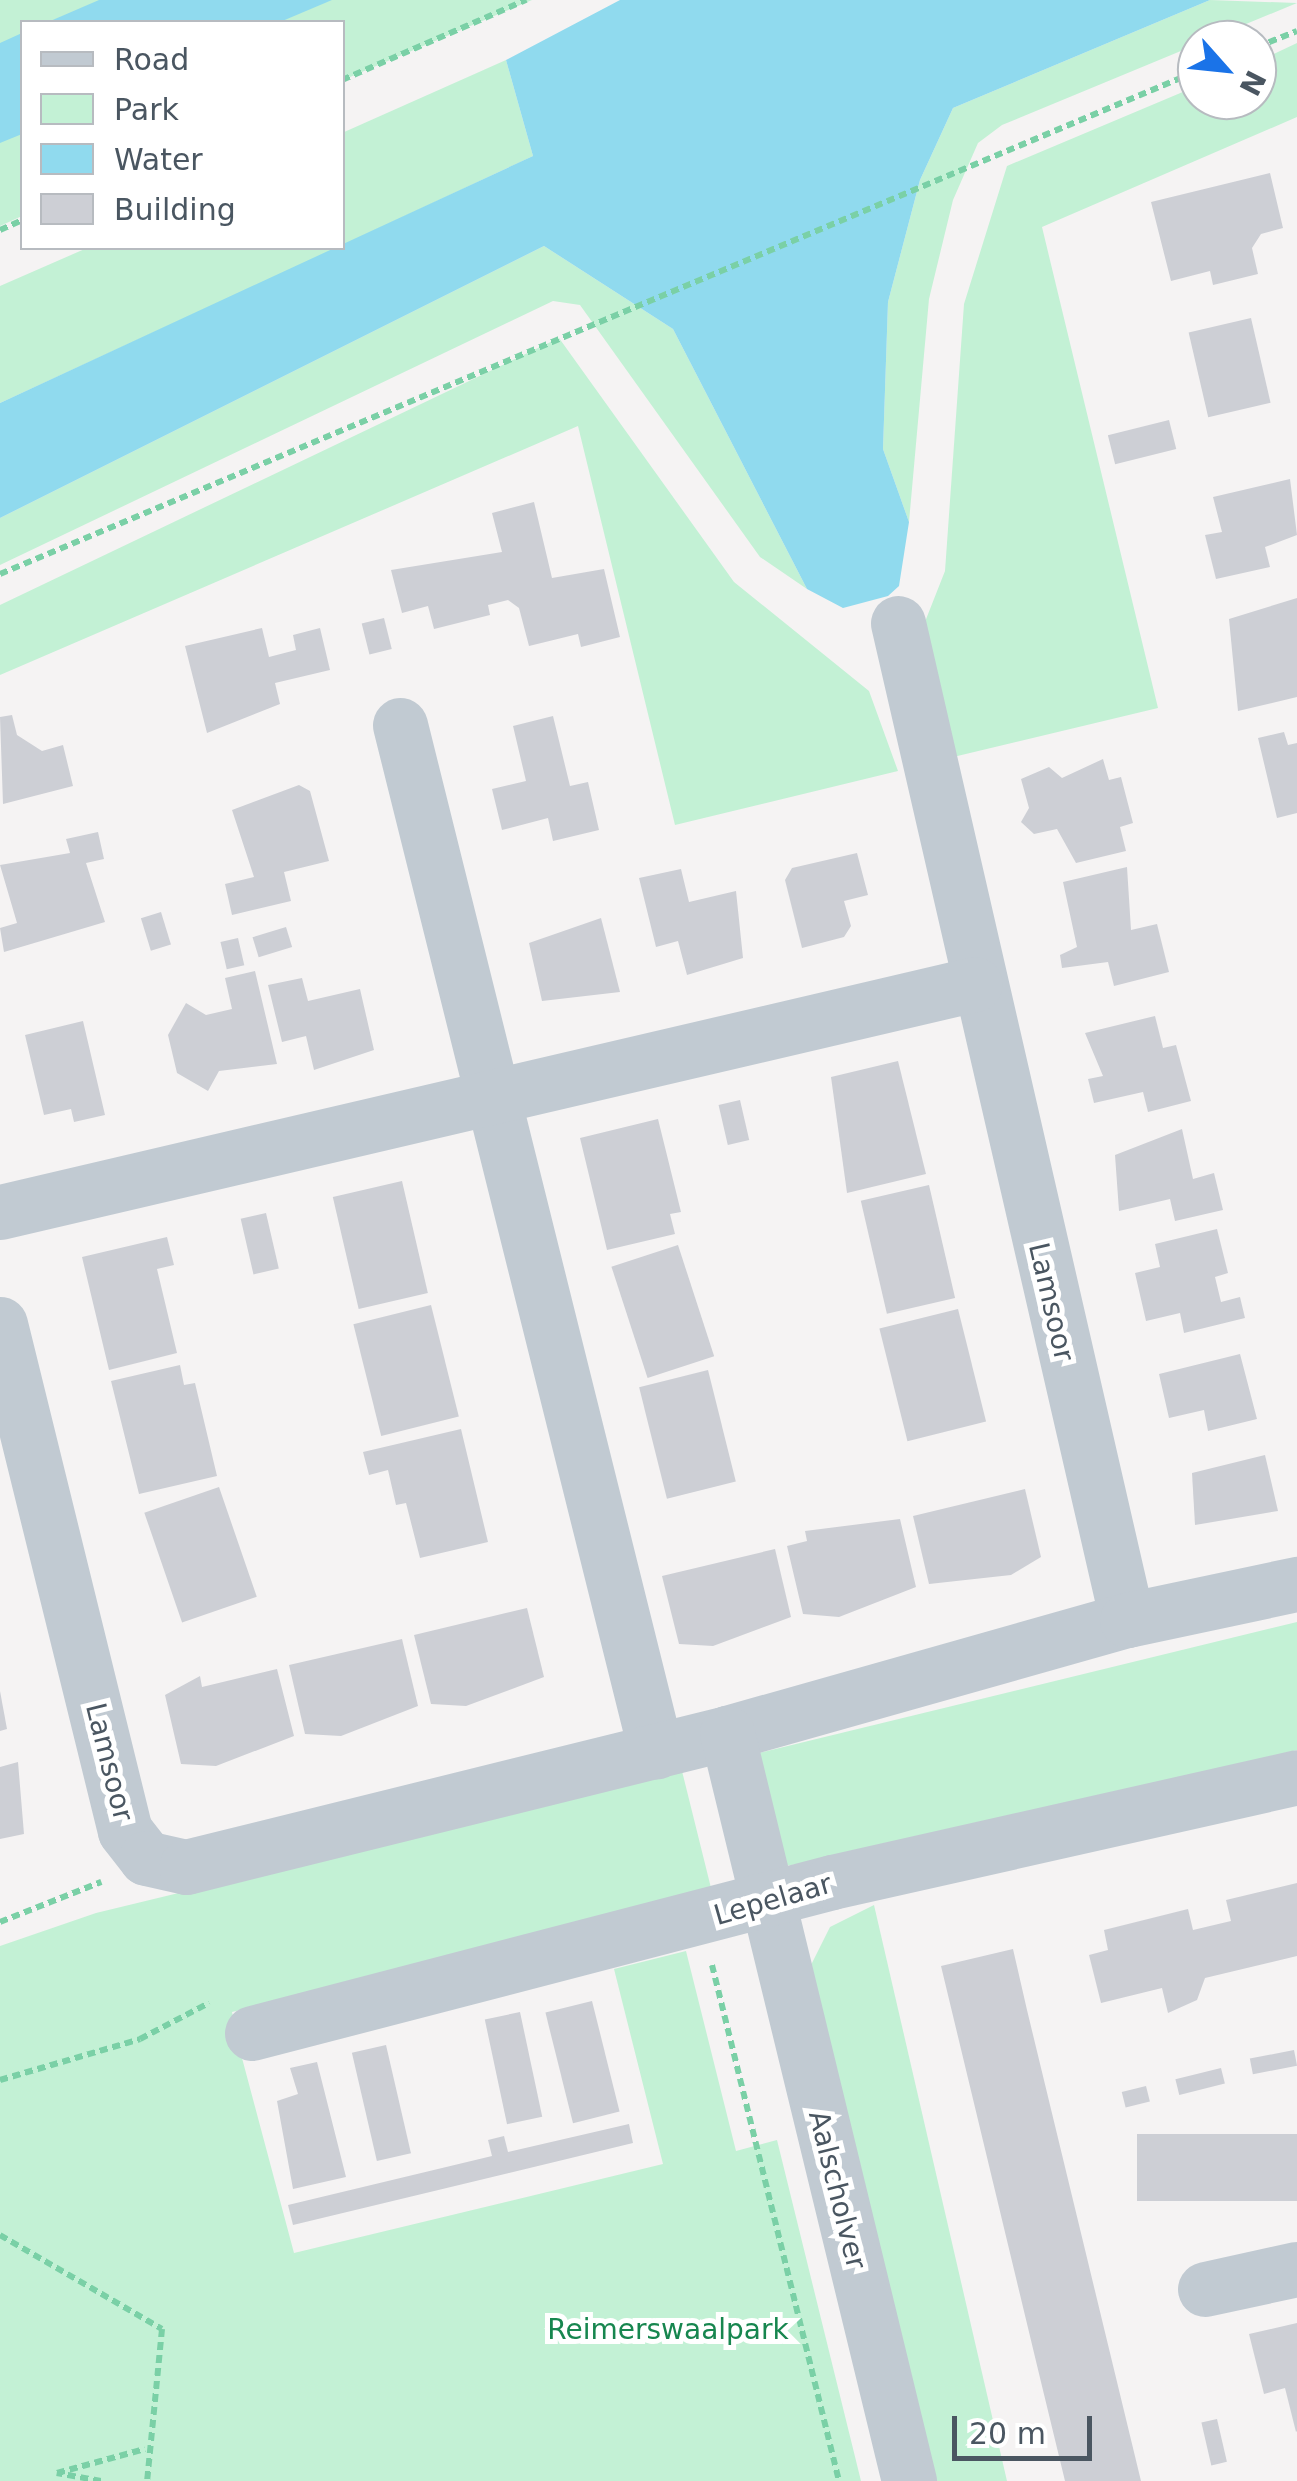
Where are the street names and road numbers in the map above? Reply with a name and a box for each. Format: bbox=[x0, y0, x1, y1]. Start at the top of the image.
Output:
street label: Lamsoor bbox=[1021, 1240, 1081, 1364]
street label: Lamsoor bbox=[78, 1700, 140, 1824]
street label: Lepelaar bbox=[710, 1867, 836, 1933]
street label: Aalscholver bbox=[801, 2107, 873, 2273]

